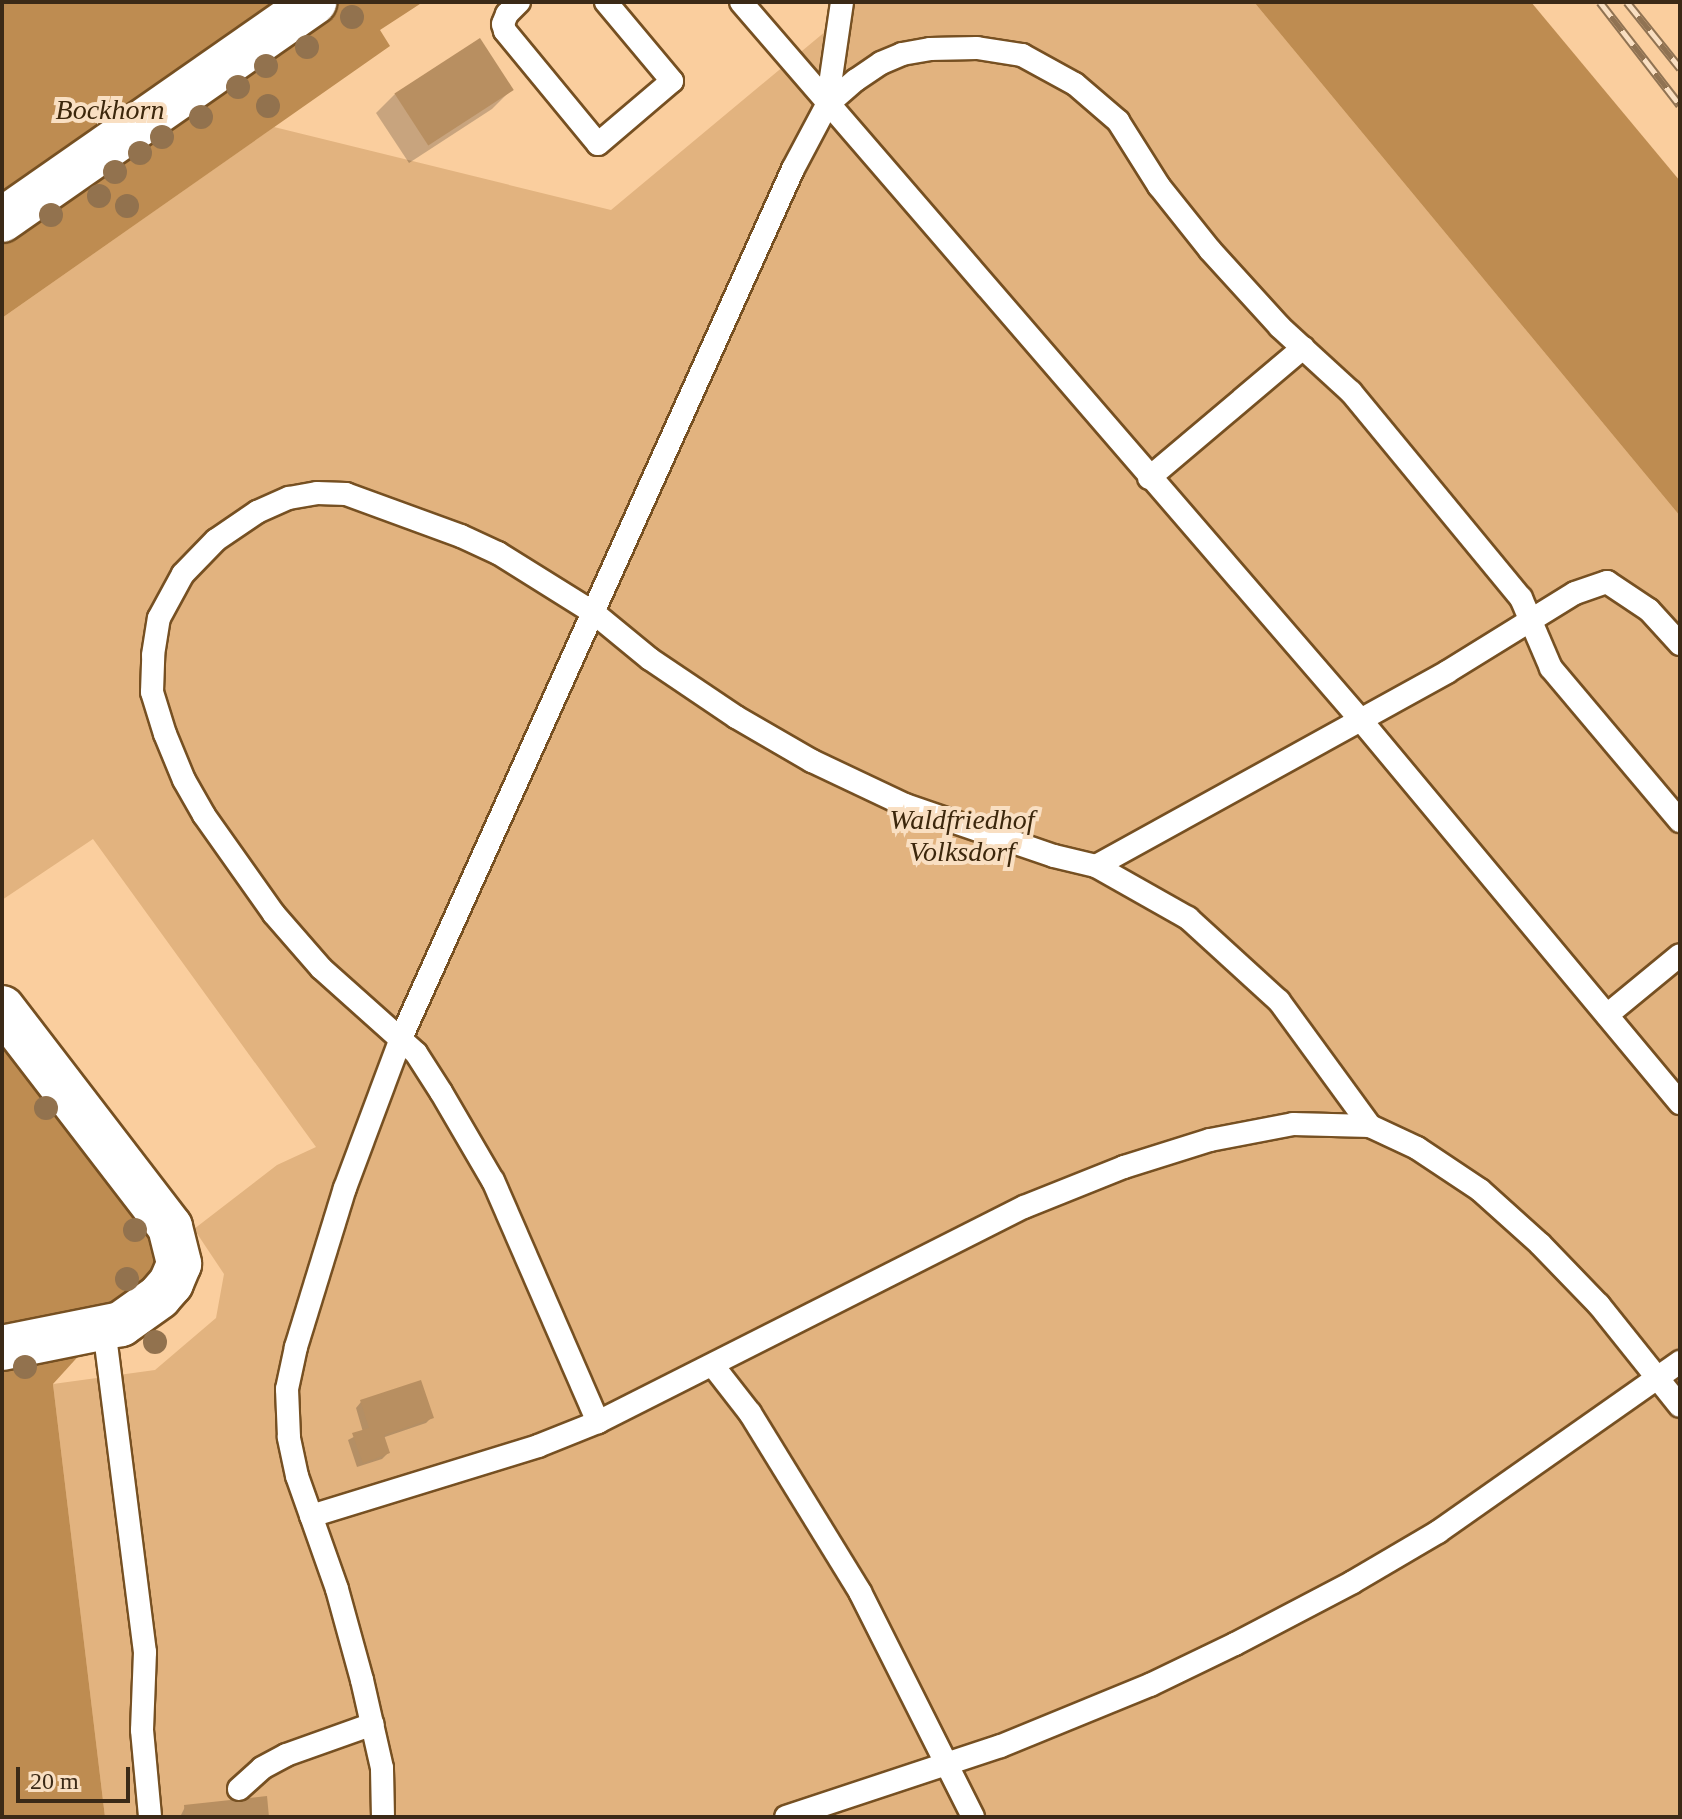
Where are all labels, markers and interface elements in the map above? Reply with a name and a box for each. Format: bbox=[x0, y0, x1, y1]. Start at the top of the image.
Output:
park label: Bockhorn bbox=[56, 93, 164, 127]
park label: Waldfriedhof Volksdorf bbox=[889, 803, 1035, 869]
scale bar bbox=[20, 1751, 134, 1801]
text: 20 m bbox=[30, 1768, 79, 1794]

